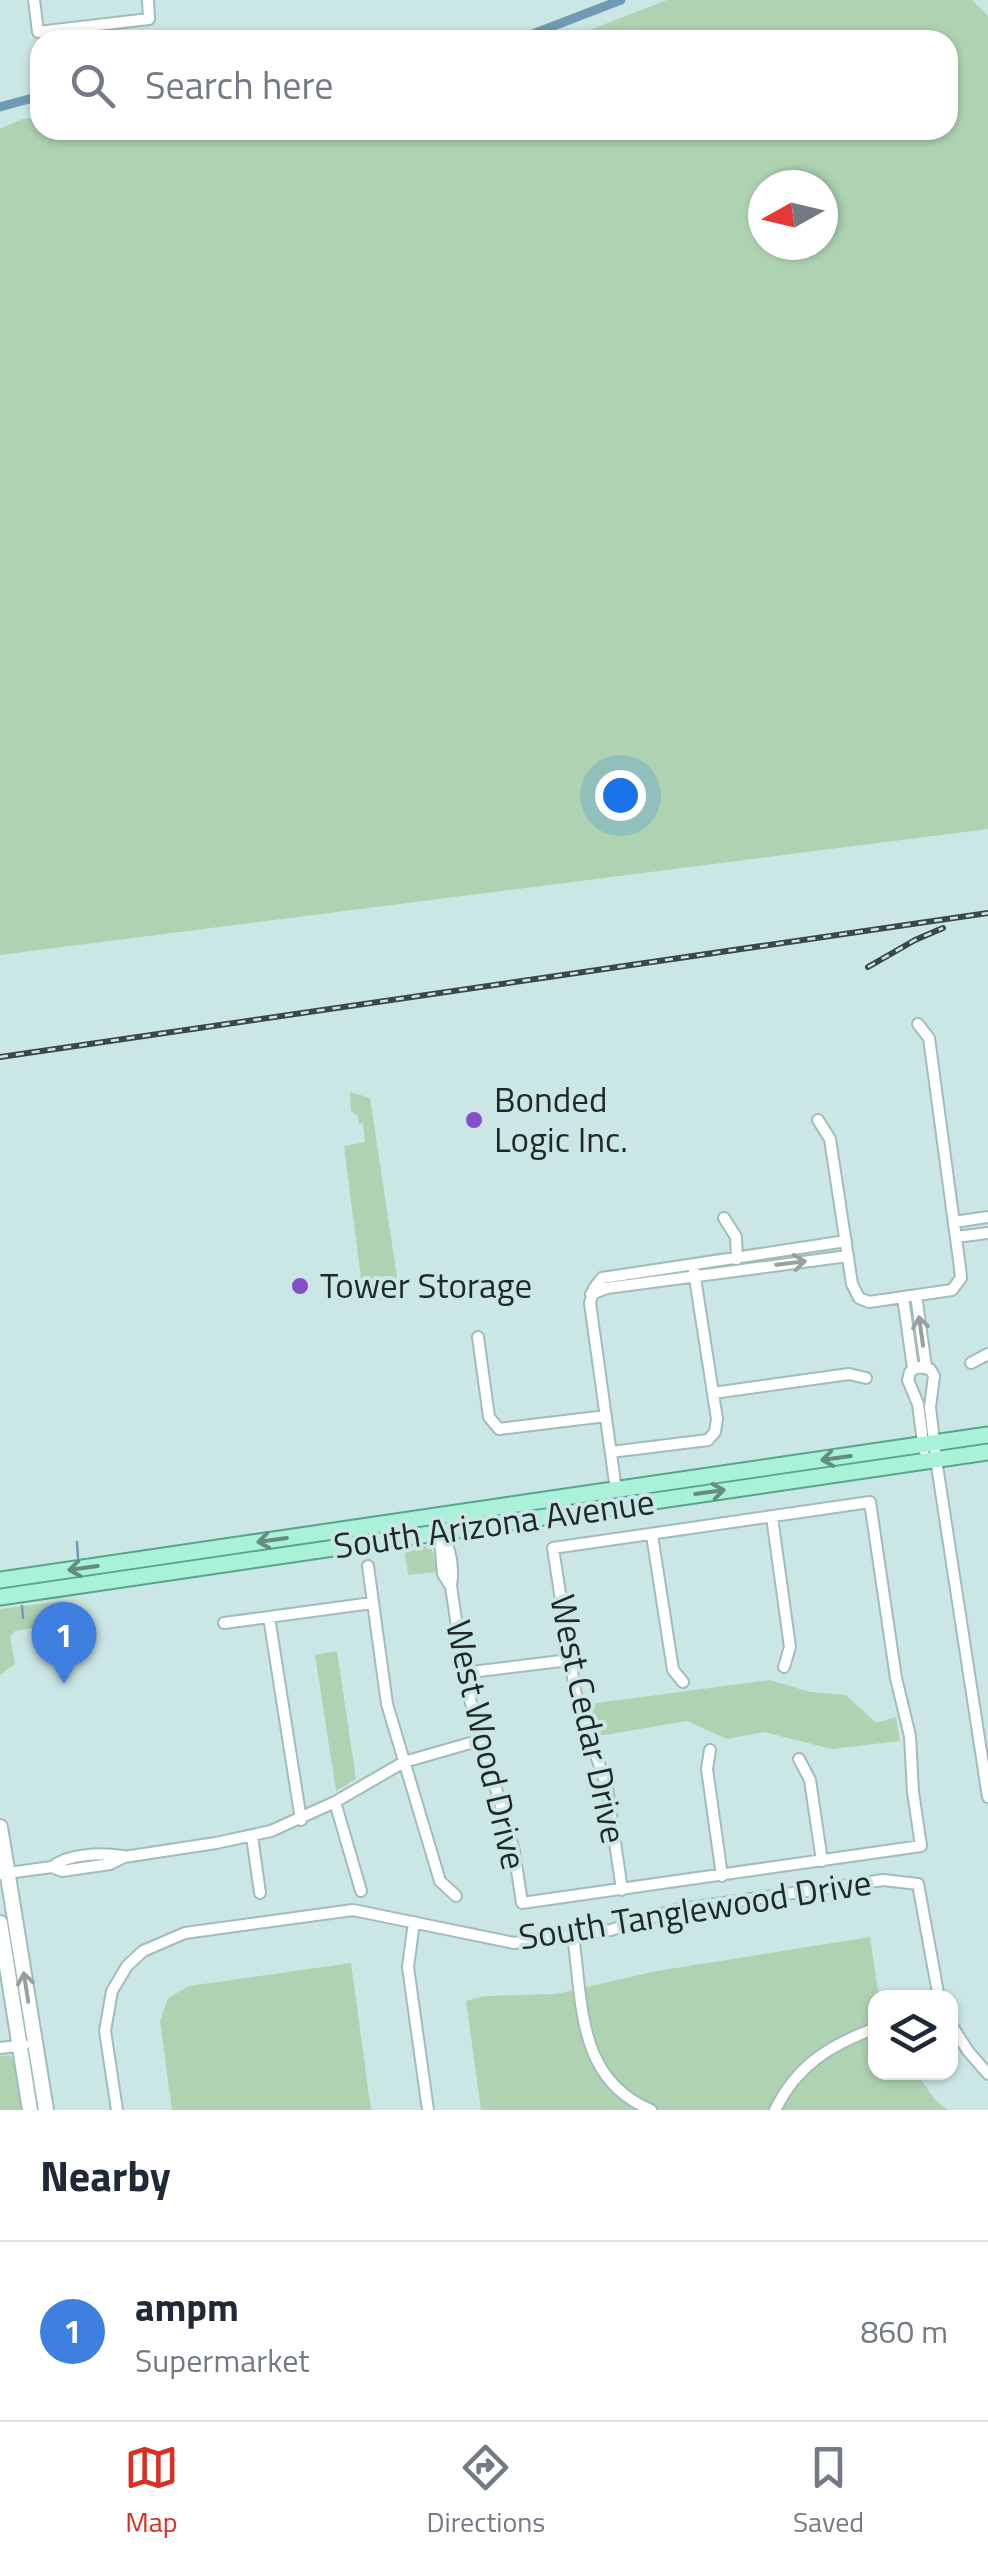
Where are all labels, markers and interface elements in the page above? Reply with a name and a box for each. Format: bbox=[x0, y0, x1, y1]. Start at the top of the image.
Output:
search box bbox=[30, 30, 958, 140]
text: Search here bbox=[145, 56, 333, 114]
icon: search bbox=[65, 58, 120, 113]
north arrow bbox=[748, 170, 838, 260]
your location bbox=[595, 770, 646, 821]
place label: Bonded Logic Inc. bbox=[494, 1072, 628, 1166]
marker: Bonded Logic Inc. bbox=[463, 1109, 485, 1131]
one-way arrow bbox=[774, 1254, 807, 1272]
place label: Tower Storage bbox=[320, 1258, 532, 1312]
marker: Tower Storage bbox=[289, 1275, 311, 1297]
one-way arrow bbox=[911, 1316, 929, 1348]
one-way arrow bbox=[821, 1449, 853, 1467]
street label: South Arizona Avenue bbox=[330, 1474, 658, 1572]
one-way arrow bbox=[693, 1483, 726, 1501]
one-way arrow bbox=[257, 1532, 289, 1550]
one-way arrow bbox=[67, 1560, 99, 1578]
street label: West Cedar Drive bbox=[536, 1589, 642, 1848]
pin: 1 bbox=[32, 1602, 96, 1684]
street label: West Wood Drive bbox=[432, 1615, 542, 1875]
street label: South Tanglewood Drive bbox=[515, 1854, 875, 1964]
one-way arrow bbox=[16, 1971, 35, 2004]
map controls bbox=[868, 1990, 958, 2080]
button: layers bbox=[868, 1990, 958, 2080]
text: Nearby bbox=[40, 2143, 171, 2207]
text: ampm bbox=[135, 2278, 239, 2336]
text: 1 bbox=[64, 2307, 81, 2355]
text: 860 m bbox=[860, 2307, 948, 2355]
text: Supermarket bbox=[135, 2336, 310, 2384]
tab: Map bbox=[124, 2440, 179, 2543]
tab: Directions bbox=[427, 2440, 545, 2543]
tab: Saved bbox=[793, 2440, 864, 2543]

